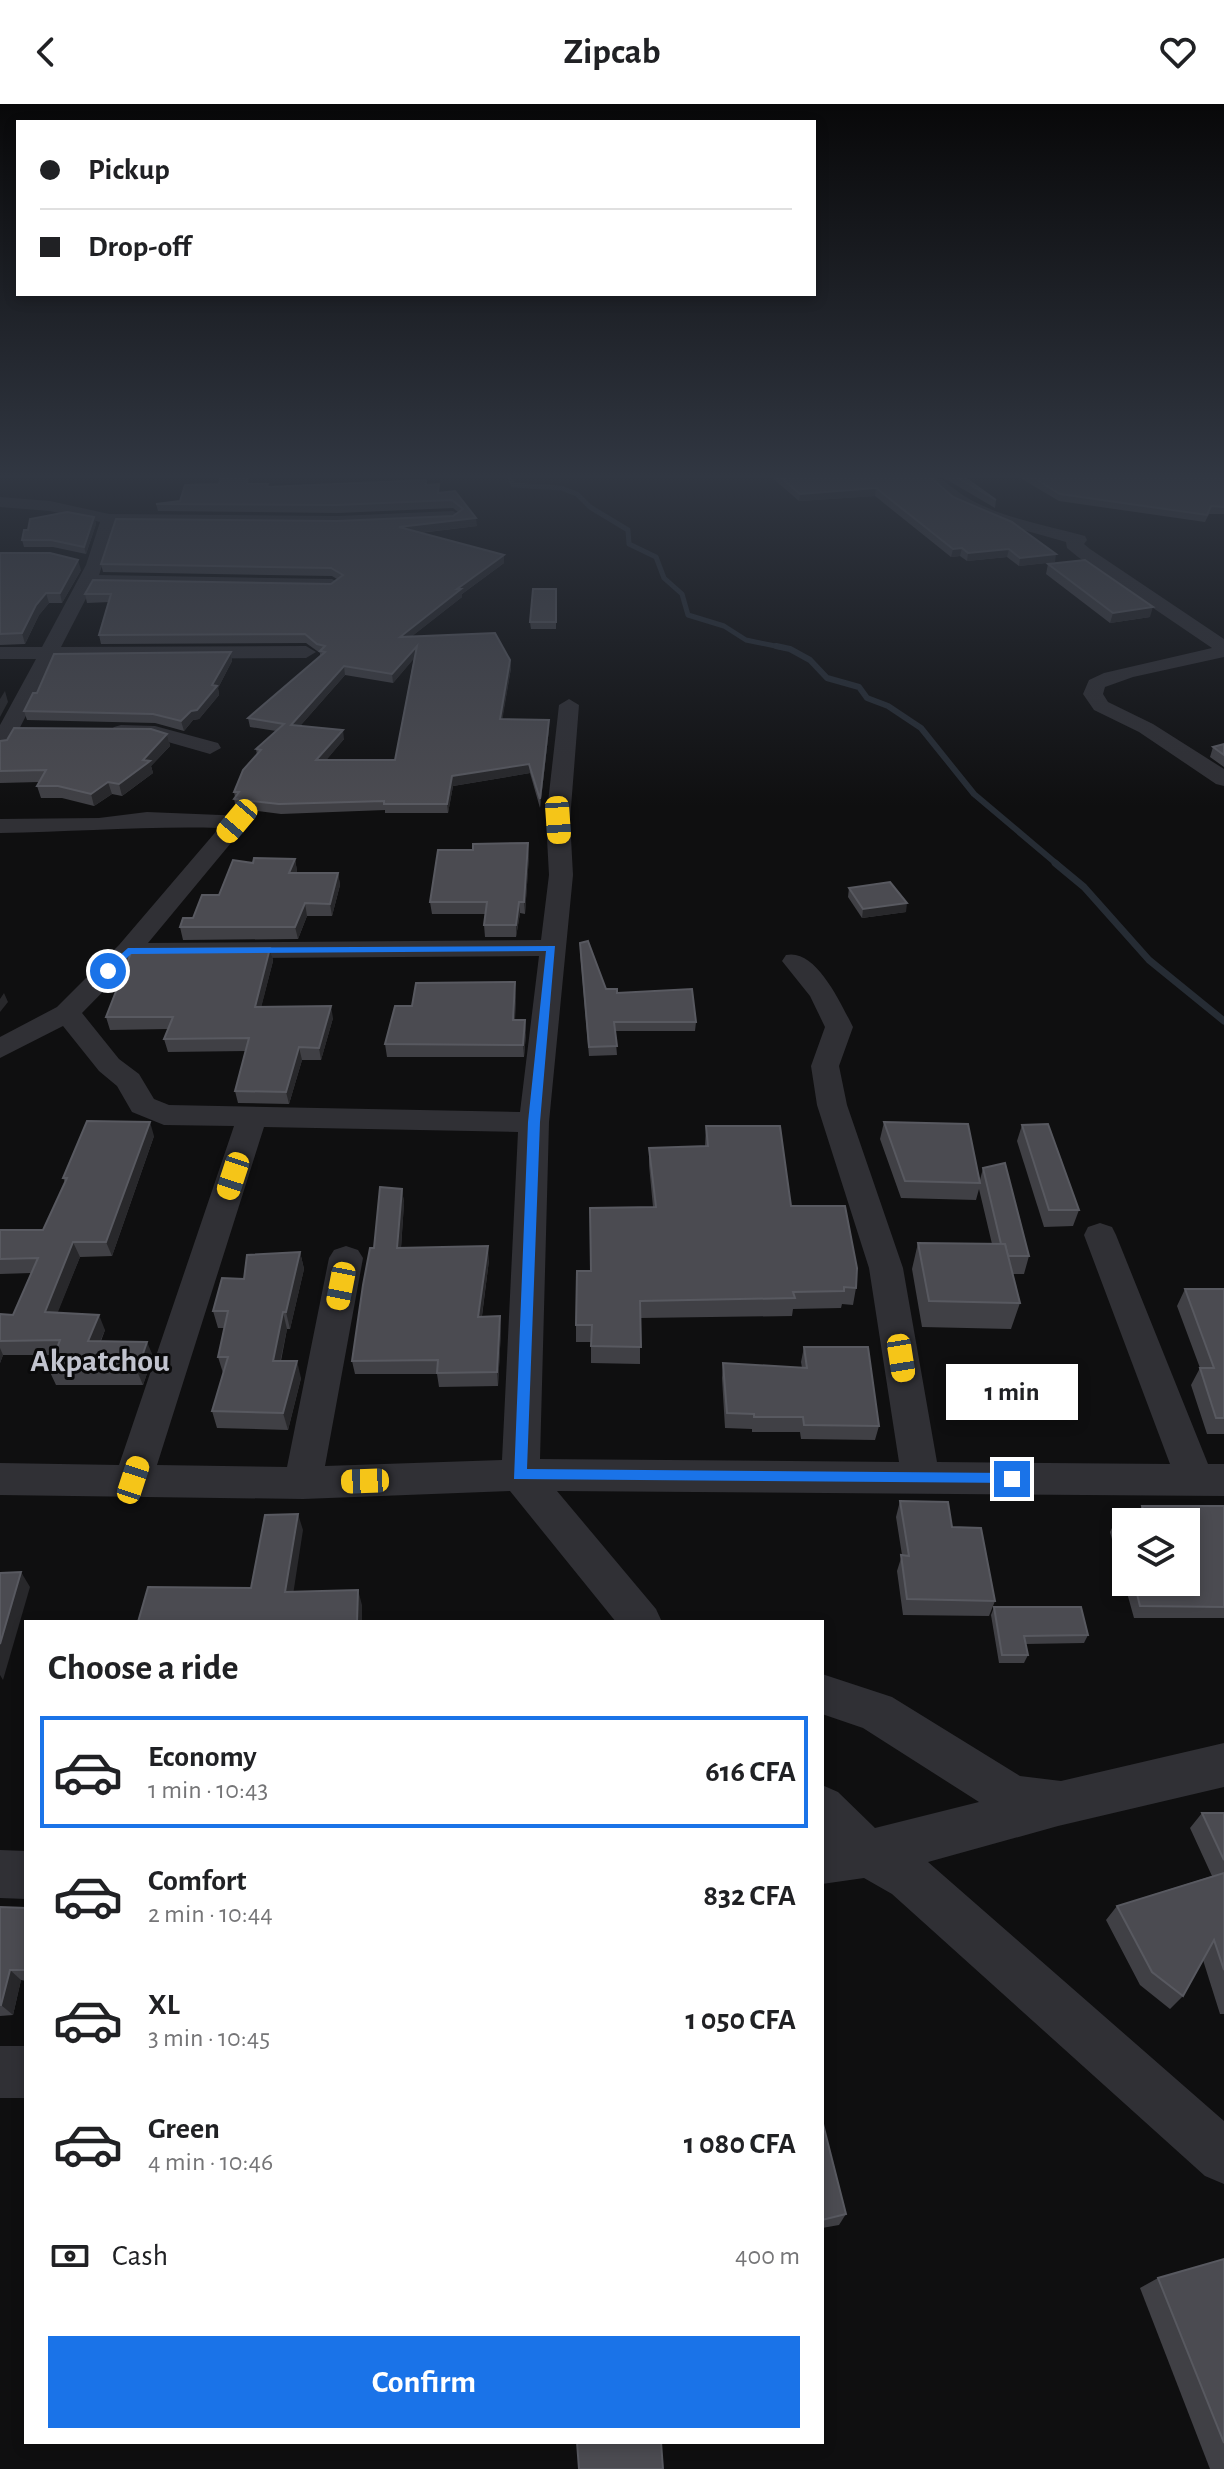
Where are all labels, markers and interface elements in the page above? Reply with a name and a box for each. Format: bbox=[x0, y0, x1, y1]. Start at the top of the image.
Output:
icon: back bbox=[24, 30, 68, 74]
icon: heart bbox=[1156, 30, 1200, 74]
text: Zipcab bbox=[563, 34, 661, 70]
text: Pickup bbox=[88, 155, 170, 185]
text: Drop-off bbox=[88, 232, 191, 262]
car bbox=[212, 795, 262, 847]
car bbox=[544, 795, 572, 845]
route start bbox=[90, 953, 126, 989]
car bbox=[214, 1149, 252, 1203]
car bbox=[325, 1260, 357, 1312]
car bbox=[885, 1332, 917, 1384]
district label: Akpatchou bbox=[30, 1345, 170, 1377]
callout: 1 min bbox=[946, 1363, 1078, 1419]
text: 1 min bbox=[985, 1379, 1039, 1405]
car bbox=[114, 1453, 152, 1507]
route end bbox=[994, 1461, 1030, 1497]
car bbox=[341, 1468, 389, 1494]
map controls bbox=[1112, 1508, 1200, 1596]
button: layers bbox=[1112, 1508, 1200, 1596]
text: Choose a ride bbox=[48, 1650, 238, 1686]
icon: car bbox=[52, 1736, 124, 1808]
text: Economy bbox=[148, 1742, 257, 1772]
text: 616 CFA bbox=[705, 1757, 796, 1787]
text: 1 min · 10:43 bbox=[148, 1777, 268, 1803]
icon: car bbox=[52, 1860, 124, 1932]
text: Comfort bbox=[148, 1866, 247, 1896]
text: 832 CFA bbox=[703, 1881, 796, 1911]
text: 2 min · 10:44 bbox=[148, 1901, 273, 1927]
icon: car bbox=[52, 1984, 124, 2056]
text: XL bbox=[148, 1990, 180, 2020]
text: 1 050 CFA bbox=[685, 2005, 796, 2035]
text: 3 min · 10:45 bbox=[148, 2025, 270, 2051]
icon: car bbox=[52, 2108, 124, 2180]
text: Green bbox=[148, 2114, 220, 2144]
text: 1 080 CFA bbox=[684, 2129, 796, 2159]
text: 4 min · 10:46 bbox=[148, 2149, 273, 2175]
icon: cash bbox=[48, 2234, 92, 2278]
text: Cash bbox=[112, 2241, 168, 2271]
text: 400 m bbox=[735, 2243, 800, 2269]
button: Confirm bbox=[48, 2336, 800, 2428]

